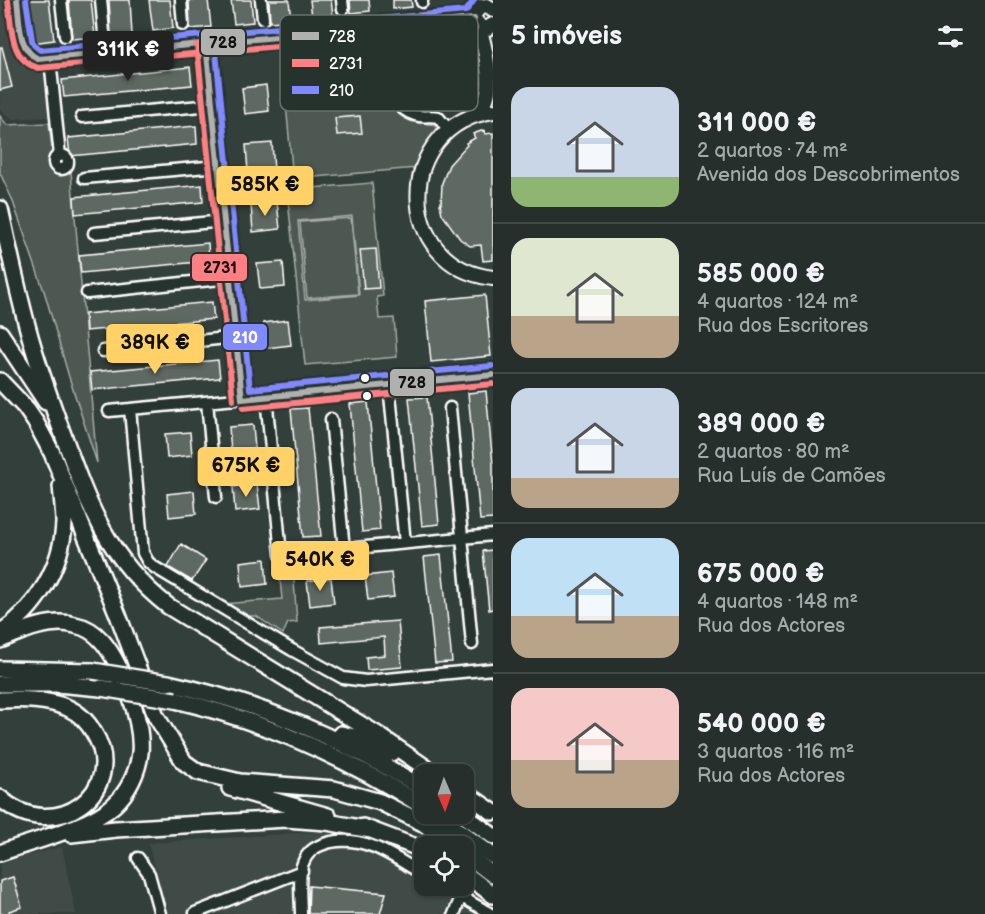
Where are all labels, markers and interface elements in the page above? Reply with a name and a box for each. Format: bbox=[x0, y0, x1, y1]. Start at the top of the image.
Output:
legend bbox=[280, 15, 478, 111]
icon: filters bbox=[934, 20, 967, 53]
text: 5 imóveis bbox=[511, 21, 622, 52]
line badge: 728 bbox=[200, 28, 246, 56]
text: 728 bbox=[329, 28, 356, 47]
pin: 311K € bbox=[79, 31, 177, 82]
text: 728 bbox=[209, 34, 237, 53]
text: 311K € bbox=[97, 38, 159, 62]
text: 2731 bbox=[329, 55, 362, 74]
text: 210 bbox=[329, 82, 354, 101]
text: 311 000 € bbox=[697, 108, 816, 139]
icon: home bbox=[559, 111, 631, 183]
text: 2 quartos · 74 m² bbox=[697, 139, 848, 163]
text: Avenida dos Descobrimentos bbox=[697, 163, 960, 187]
pin: 585K € bbox=[216, 166, 314, 217]
text: 585K € bbox=[230, 173, 300, 197]
line badge: 2731 bbox=[191, 253, 248, 282]
text: 2731 bbox=[203, 259, 237, 278]
text: 585 000 € bbox=[697, 259, 825, 290]
icon: home bbox=[559, 262, 631, 334]
text: 4 quartos · 124 m² bbox=[697, 290, 858, 314]
text: Rua dos Escritores bbox=[697, 314, 868, 338]
line badge: 210 bbox=[222, 323, 268, 351]
pin: 389K € bbox=[106, 324, 204, 375]
text: 210 bbox=[232, 329, 258, 348]
text: 389K € bbox=[120, 331, 190, 355]
line badge: 728 bbox=[389, 368, 435, 397]
unlabelled marker bbox=[359, 372, 371, 384]
text: 728 bbox=[398, 374, 426, 393]
unlabelled marker bbox=[361, 390, 373, 402]
text: 389 000 € bbox=[697, 409, 825, 440]
icon: home bbox=[559, 412, 631, 484]
text: 2 quartos · 80 m² bbox=[697, 440, 850, 464]
pin: 675K € bbox=[197, 447, 295, 498]
text: 675K € bbox=[212, 454, 280, 478]
text: Rua Luís de Camões bbox=[697, 464, 886, 488]
pin: 540K € bbox=[271, 541, 369, 592]
text: 540K € bbox=[285, 548, 355, 572]
text: 675 000 € bbox=[697, 559, 824, 590]
icon: home bbox=[559, 562, 631, 634]
text: 4 quartos · 148 m² bbox=[697, 590, 858, 614]
text: Rua dos Actores bbox=[697, 614, 845, 638]
text: 540 000 € bbox=[697, 709, 826, 740]
icon: home bbox=[559, 712, 631, 784]
text: 3 quartos · 116 m² bbox=[697, 740, 854, 764]
north arrow bbox=[414, 764, 474, 824]
map controls bbox=[414, 764, 474, 896]
text: Rua dos Actores bbox=[697, 764, 845, 788]
button: locate bbox=[414, 836, 474, 896]

